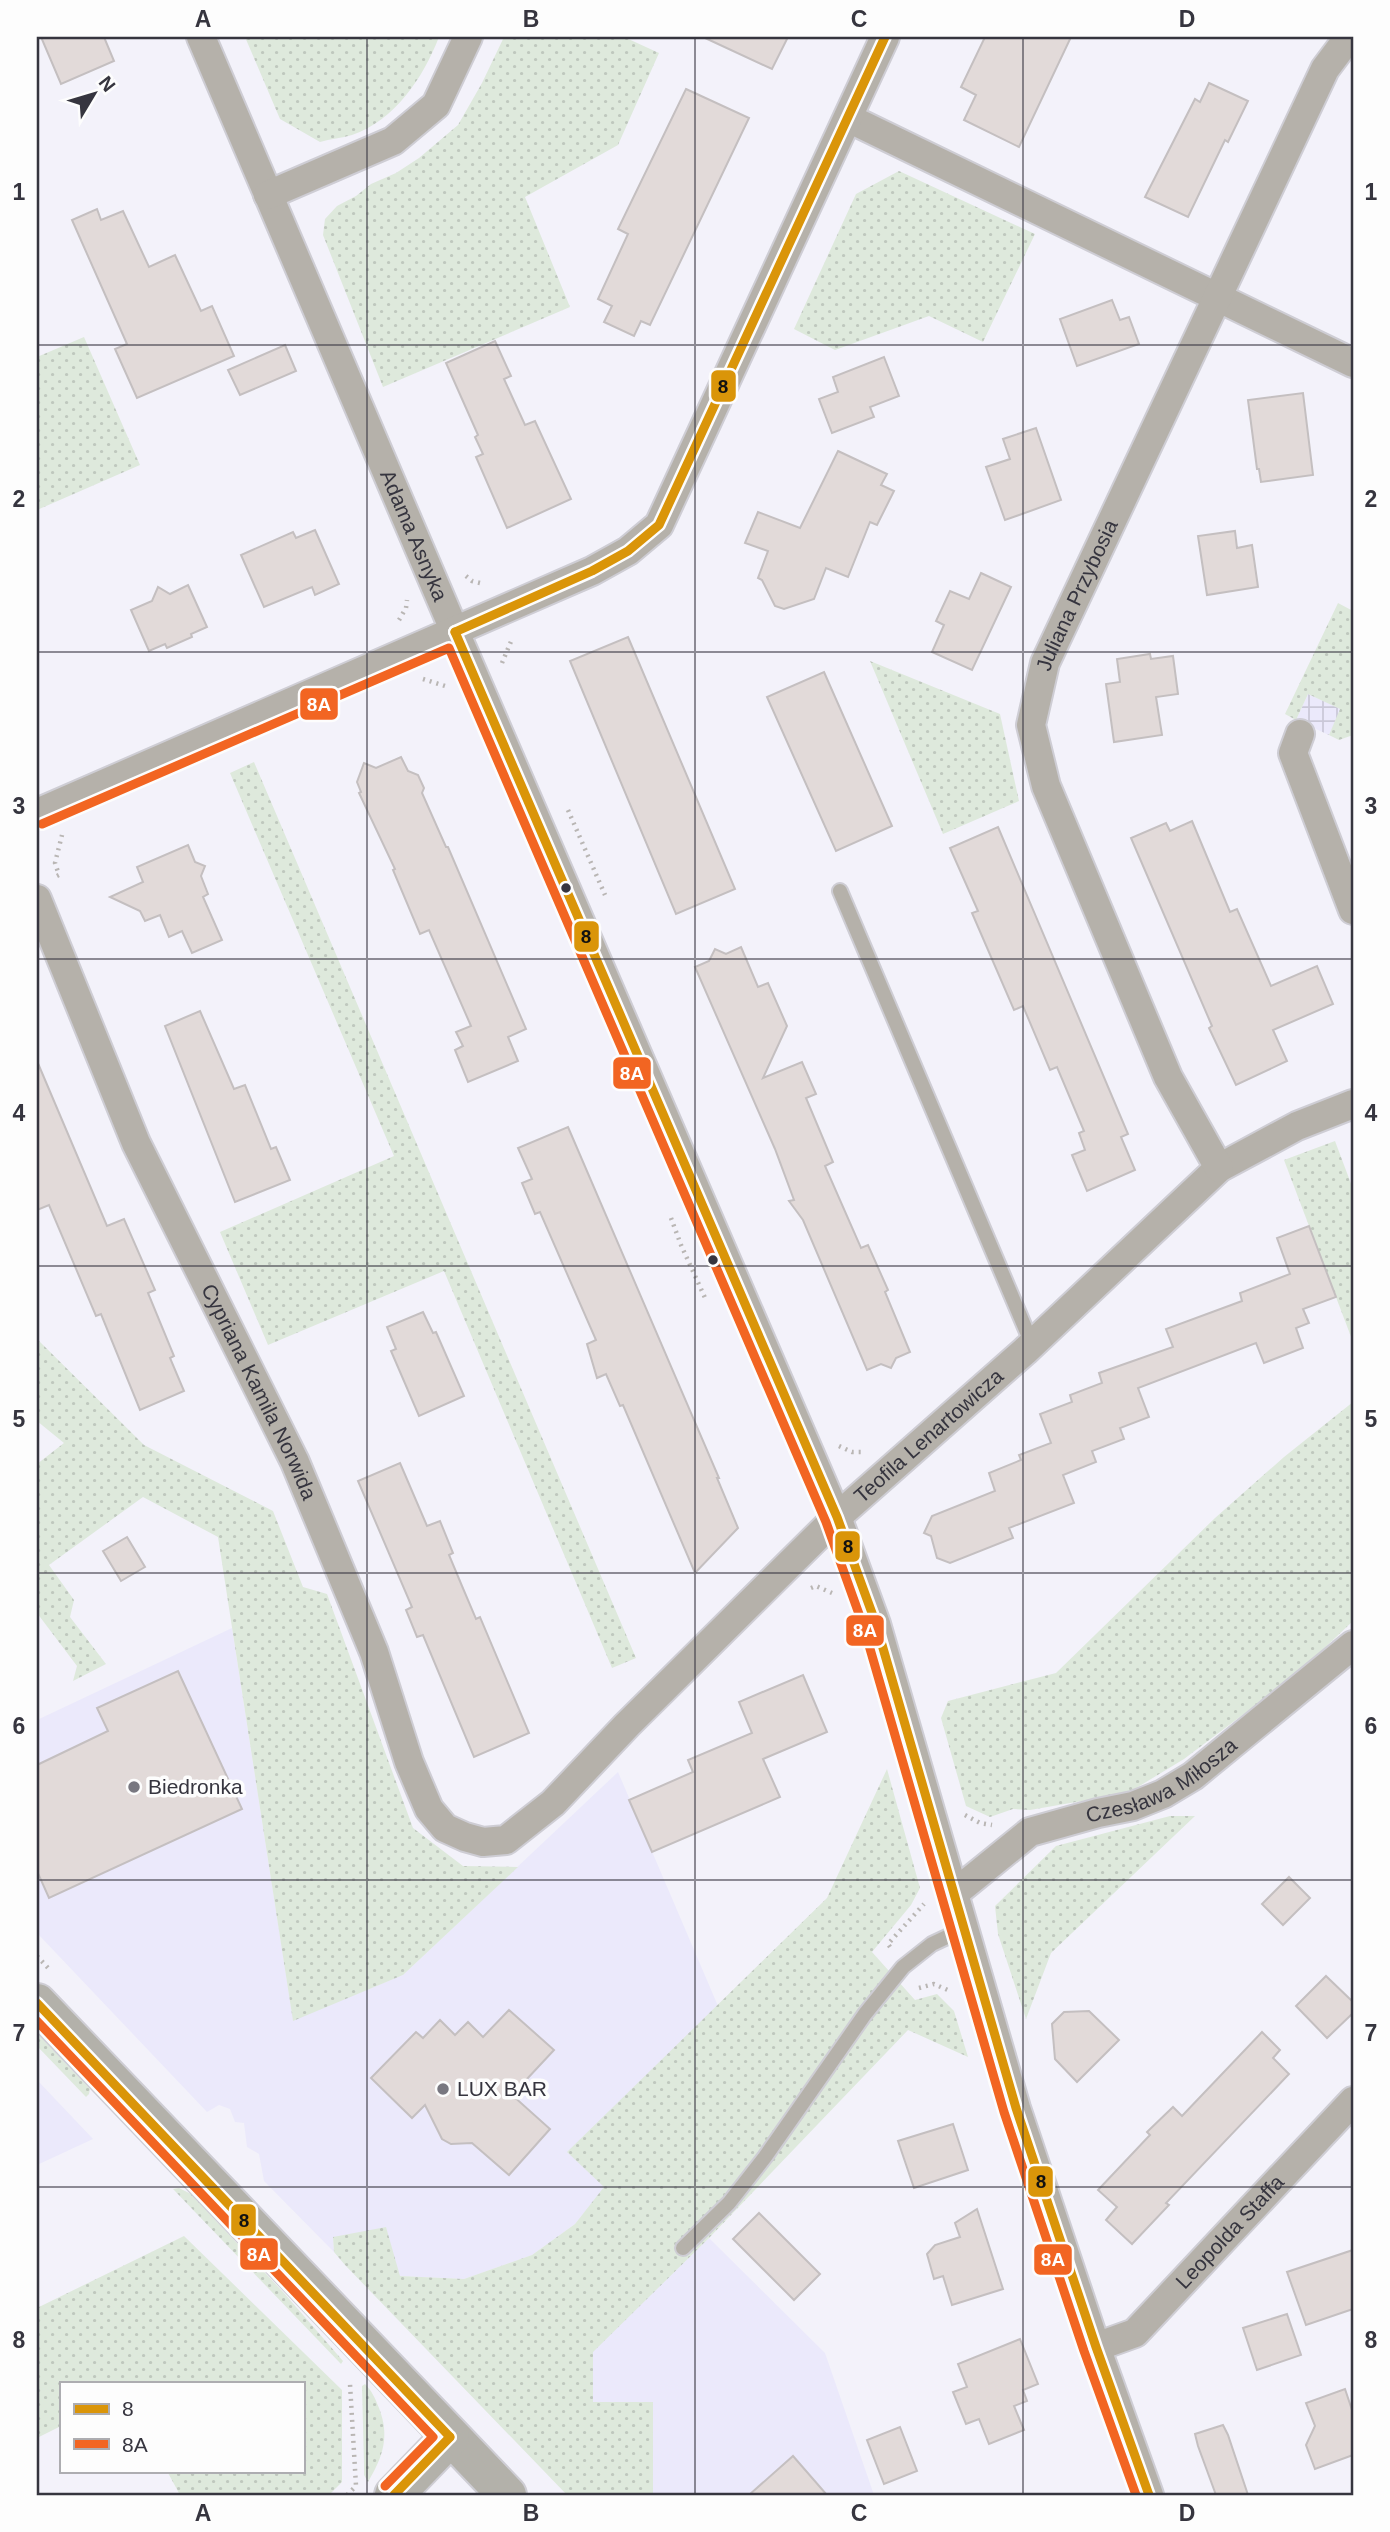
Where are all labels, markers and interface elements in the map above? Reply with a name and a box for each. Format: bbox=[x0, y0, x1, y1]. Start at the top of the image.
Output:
text: A bbox=[195, 6, 211, 32]
text: B bbox=[523, 6, 539, 32]
text: C bbox=[851, 6, 867, 32]
text: D bbox=[1179, 6, 1195, 32]
north arrow bbox=[60, 60, 130, 130]
text: N bbox=[95, 72, 120, 96]
text: 1 bbox=[13, 179, 26, 205]
text: 1 bbox=[1365, 179, 1378, 205]
line badge: 8 bbox=[710, 369, 737, 403]
text: 8 bbox=[718, 376, 728, 397]
street label: Adama Asnyka bbox=[376, 466, 452, 605]
text: 2 bbox=[13, 486, 25, 512]
text: 2 bbox=[1365, 486, 1377, 512]
street label: Juliana Przybosia bbox=[1032, 515, 1122, 673]
line badge: 8A bbox=[299, 687, 339, 721]
text: 8A bbox=[307, 694, 331, 715]
text: 3 bbox=[13, 793, 25, 819]
text: 3 bbox=[1365, 793, 1377, 819]
unlabelled marker bbox=[559, 881, 573, 895]
line badge: 8 bbox=[573, 920, 600, 953]
text: 8 bbox=[581, 926, 591, 947]
line badge: 8A bbox=[612, 1056, 652, 1090]
text: 8A bbox=[620, 1063, 644, 1084]
text: 4 bbox=[13, 1100, 26, 1126]
text: 4 bbox=[1365, 1100, 1378, 1126]
unlabelled marker bbox=[706, 1253, 720, 1267]
street label: Cypriana Kamila Norwida bbox=[197, 1280, 321, 1503]
street label: Teofila Lenartowicza bbox=[850, 1364, 1008, 1507]
text: 5 bbox=[13, 1406, 26, 1432]
text: 5 bbox=[1365, 1406, 1378, 1432]
line badge: 8 bbox=[834, 1530, 861, 1563]
text: 8 bbox=[843, 1536, 853, 1557]
line badge: 8A bbox=[845, 1614, 885, 1647]
text: 8A bbox=[853, 1620, 877, 1641]
text: 6 bbox=[13, 1713, 25, 1739]
text: 6 bbox=[1365, 1713, 1377, 1739]
street label: Czesława Miłosza bbox=[1083, 1733, 1241, 1827]
place label: Biedronka bbox=[148, 1775, 243, 1798]
marker: Biedronka bbox=[126, 1779, 142, 1795]
text: 7 bbox=[13, 2020, 25, 2046]
text: 7 bbox=[1365, 2020, 1377, 2046]
place label: LUX BAR bbox=[457, 2077, 547, 2100]
marker: LUX BAR bbox=[435, 2081, 451, 2097]
line badge: 8 bbox=[1027, 2165, 1054, 2198]
street label: Leopolda Staffa bbox=[1171, 2170, 1288, 2293]
text: 8 bbox=[1036, 2171, 1046, 2192]
line badge: 8 bbox=[230, 2203, 257, 2237]
text: 8 bbox=[239, 2210, 249, 2231]
line badge: 8A bbox=[239, 2237, 279, 2271]
line badge: 8A bbox=[1033, 2243, 1073, 2276]
text: 8A bbox=[247, 2244, 271, 2265]
text: 8A bbox=[1041, 2249, 1065, 2270]
text: 8 bbox=[13, 2327, 26, 2353]
text: 8 bbox=[1365, 2327, 1378, 2353]
legend bbox=[60, 2382, 304, 2472]
text: 8 bbox=[122, 2397, 134, 2420]
text: 8A bbox=[122, 2433, 148, 2456]
text: A bbox=[195, 2500, 211, 2526]
text: B bbox=[523, 2500, 539, 2526]
text: C bbox=[851, 2500, 867, 2526]
text: D bbox=[1179, 2500, 1195, 2526]

